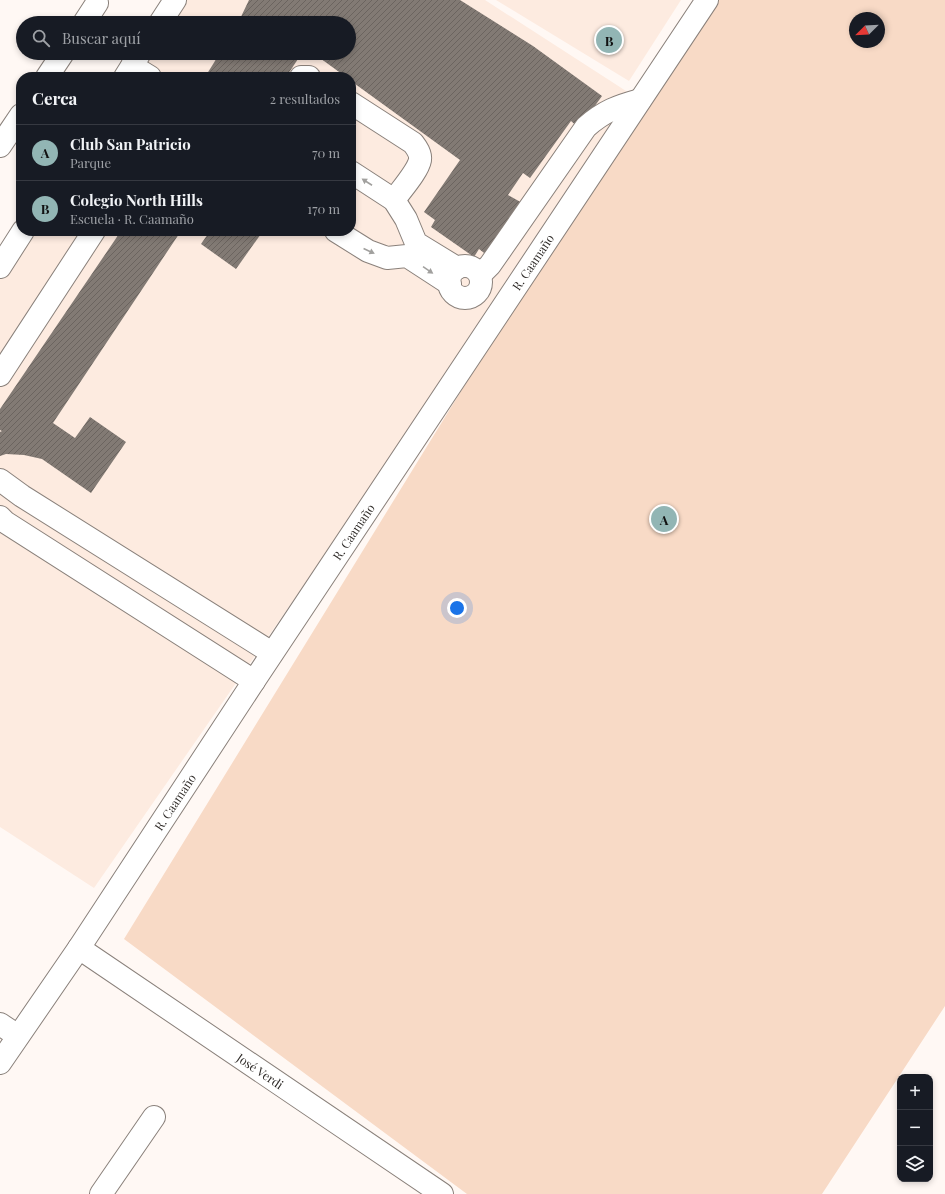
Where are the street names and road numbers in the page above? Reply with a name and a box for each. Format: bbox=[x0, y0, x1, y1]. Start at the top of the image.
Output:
street label: R. Caamaño bbox=[508, 230, 557, 293]
street label: R. Caamaño bbox=[329, 500, 378, 563]
street label: R. Caamaño bbox=[150, 770, 199, 833]
street label: José Verdi bbox=[233, 1049, 287, 1093]

